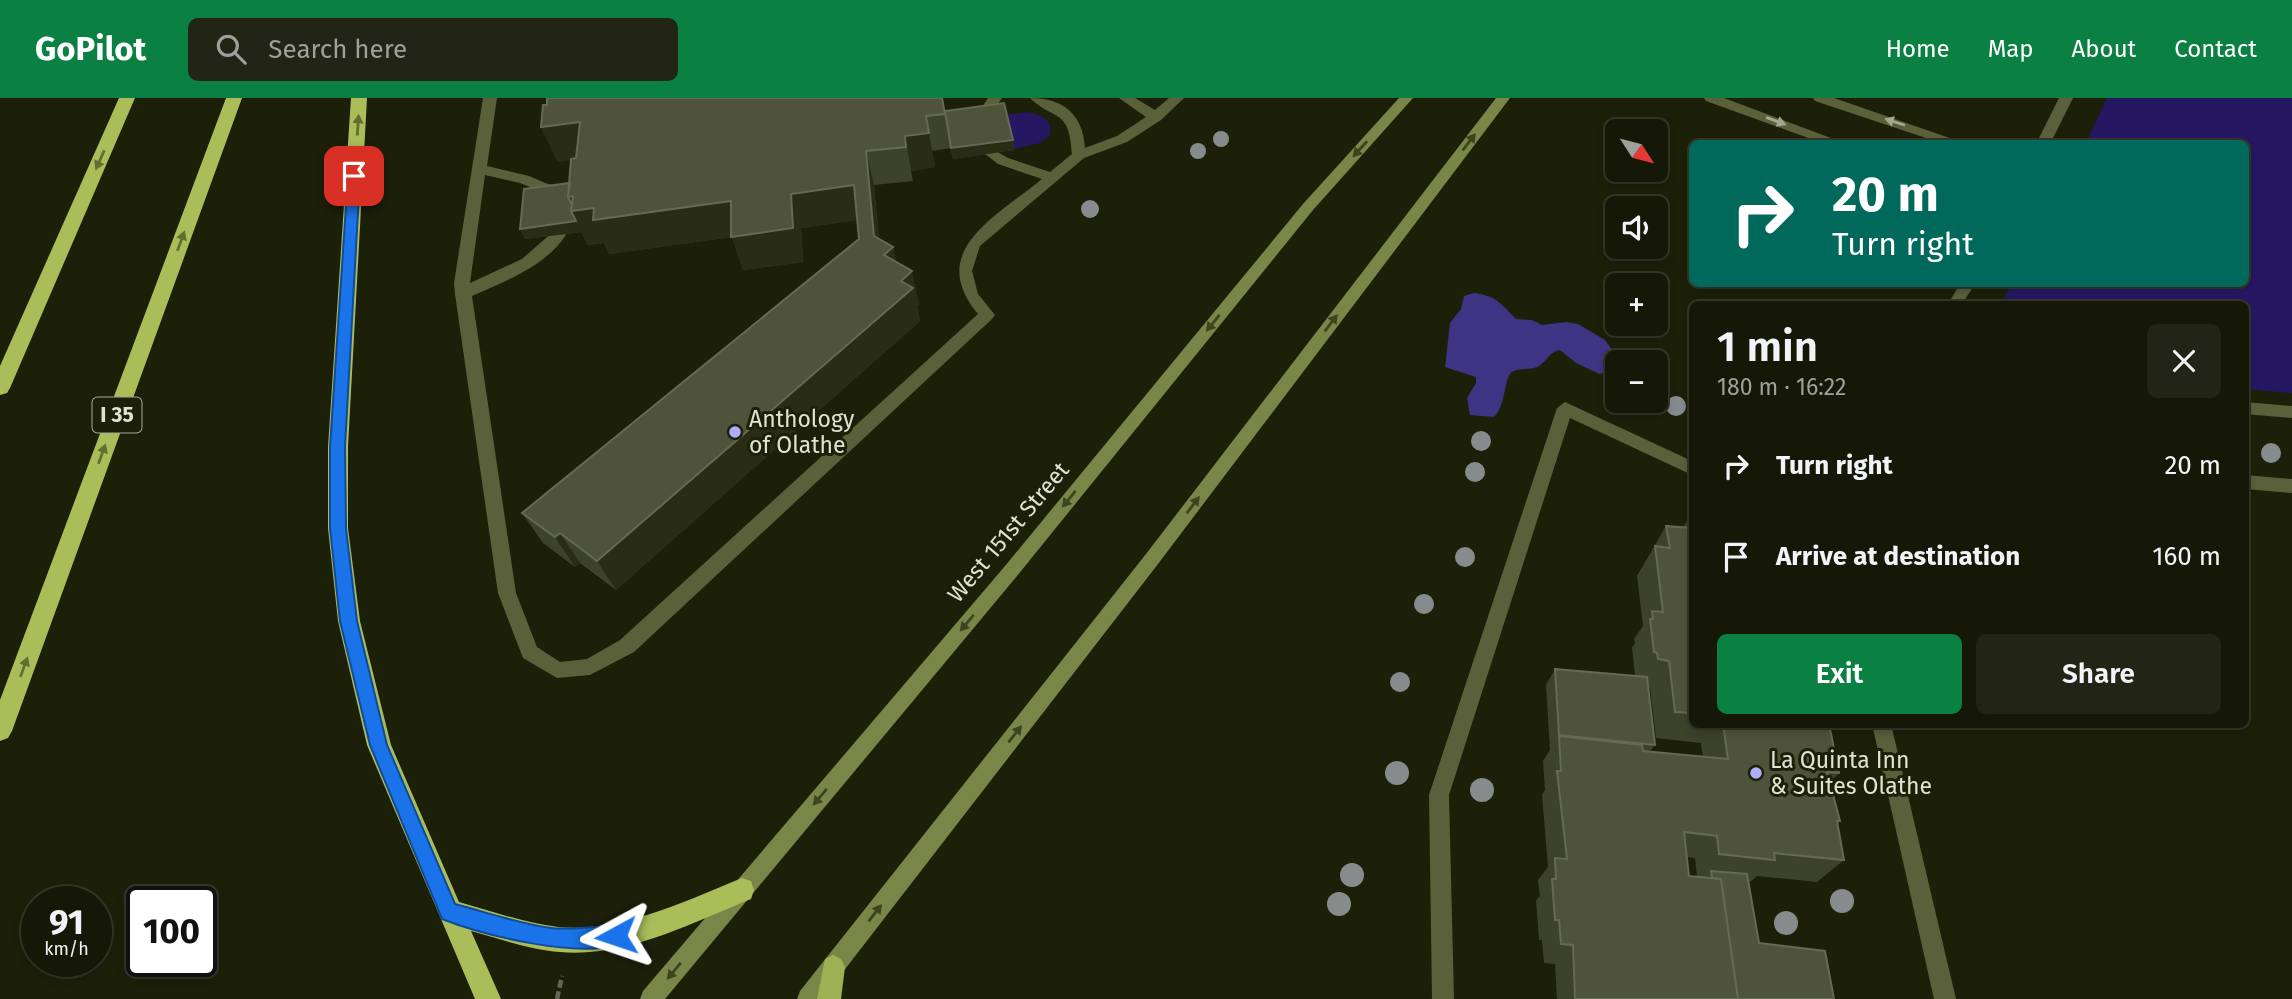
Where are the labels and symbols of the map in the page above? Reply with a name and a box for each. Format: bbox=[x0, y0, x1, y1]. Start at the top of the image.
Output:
one-way arrow bbox=[352, 114, 363, 136]
one-way arrow bbox=[1765, 116, 1786, 127]
one-way arrow bbox=[1884, 117, 1905, 127]
north arrow bbox=[1605, 119, 1668, 182]
one-way arrow bbox=[1461, 134, 1476, 152]
one-way arrow bbox=[1352, 140, 1368, 158]
pin bbox=[324, 146, 384, 206]
one-way arrow bbox=[94, 150, 105, 171]
one-way arrow bbox=[176, 230, 187, 251]
one-way arrow bbox=[1206, 313, 1221, 331]
one-way arrow bbox=[1324, 314, 1338, 333]
road number: I 35 bbox=[92, 398, 142, 432]
place label: Anthology of Olathe bbox=[749, 405, 855, 459]
marker: Anthology of Olathe bbox=[727, 424, 743, 440]
one-way arrow bbox=[97, 444, 108, 465]
street label: West 151st Street bbox=[941, 456, 1075, 608]
one-way arrow bbox=[1062, 489, 1077, 507]
one-way arrow bbox=[1186, 496, 1201, 514]
one-way arrow bbox=[960, 614, 975, 631]
one-way arrow bbox=[18, 657, 29, 678]
one-way arrow bbox=[1007, 725, 1021, 743]
place label: La Quinta Inn & Suites Olathe bbox=[1770, 746, 1932, 800]
marker: La Quinta Inn & Suites Olathe bbox=[1748, 765, 1764, 781]
one-way arrow bbox=[813, 788, 828, 805]
speed limit sign: 100 bbox=[126, 886, 217, 977]
position arrow bbox=[579, 899, 653, 973]
one-way arrow bbox=[867, 905, 882, 923]
one-way arrow bbox=[667, 963, 682, 980]

